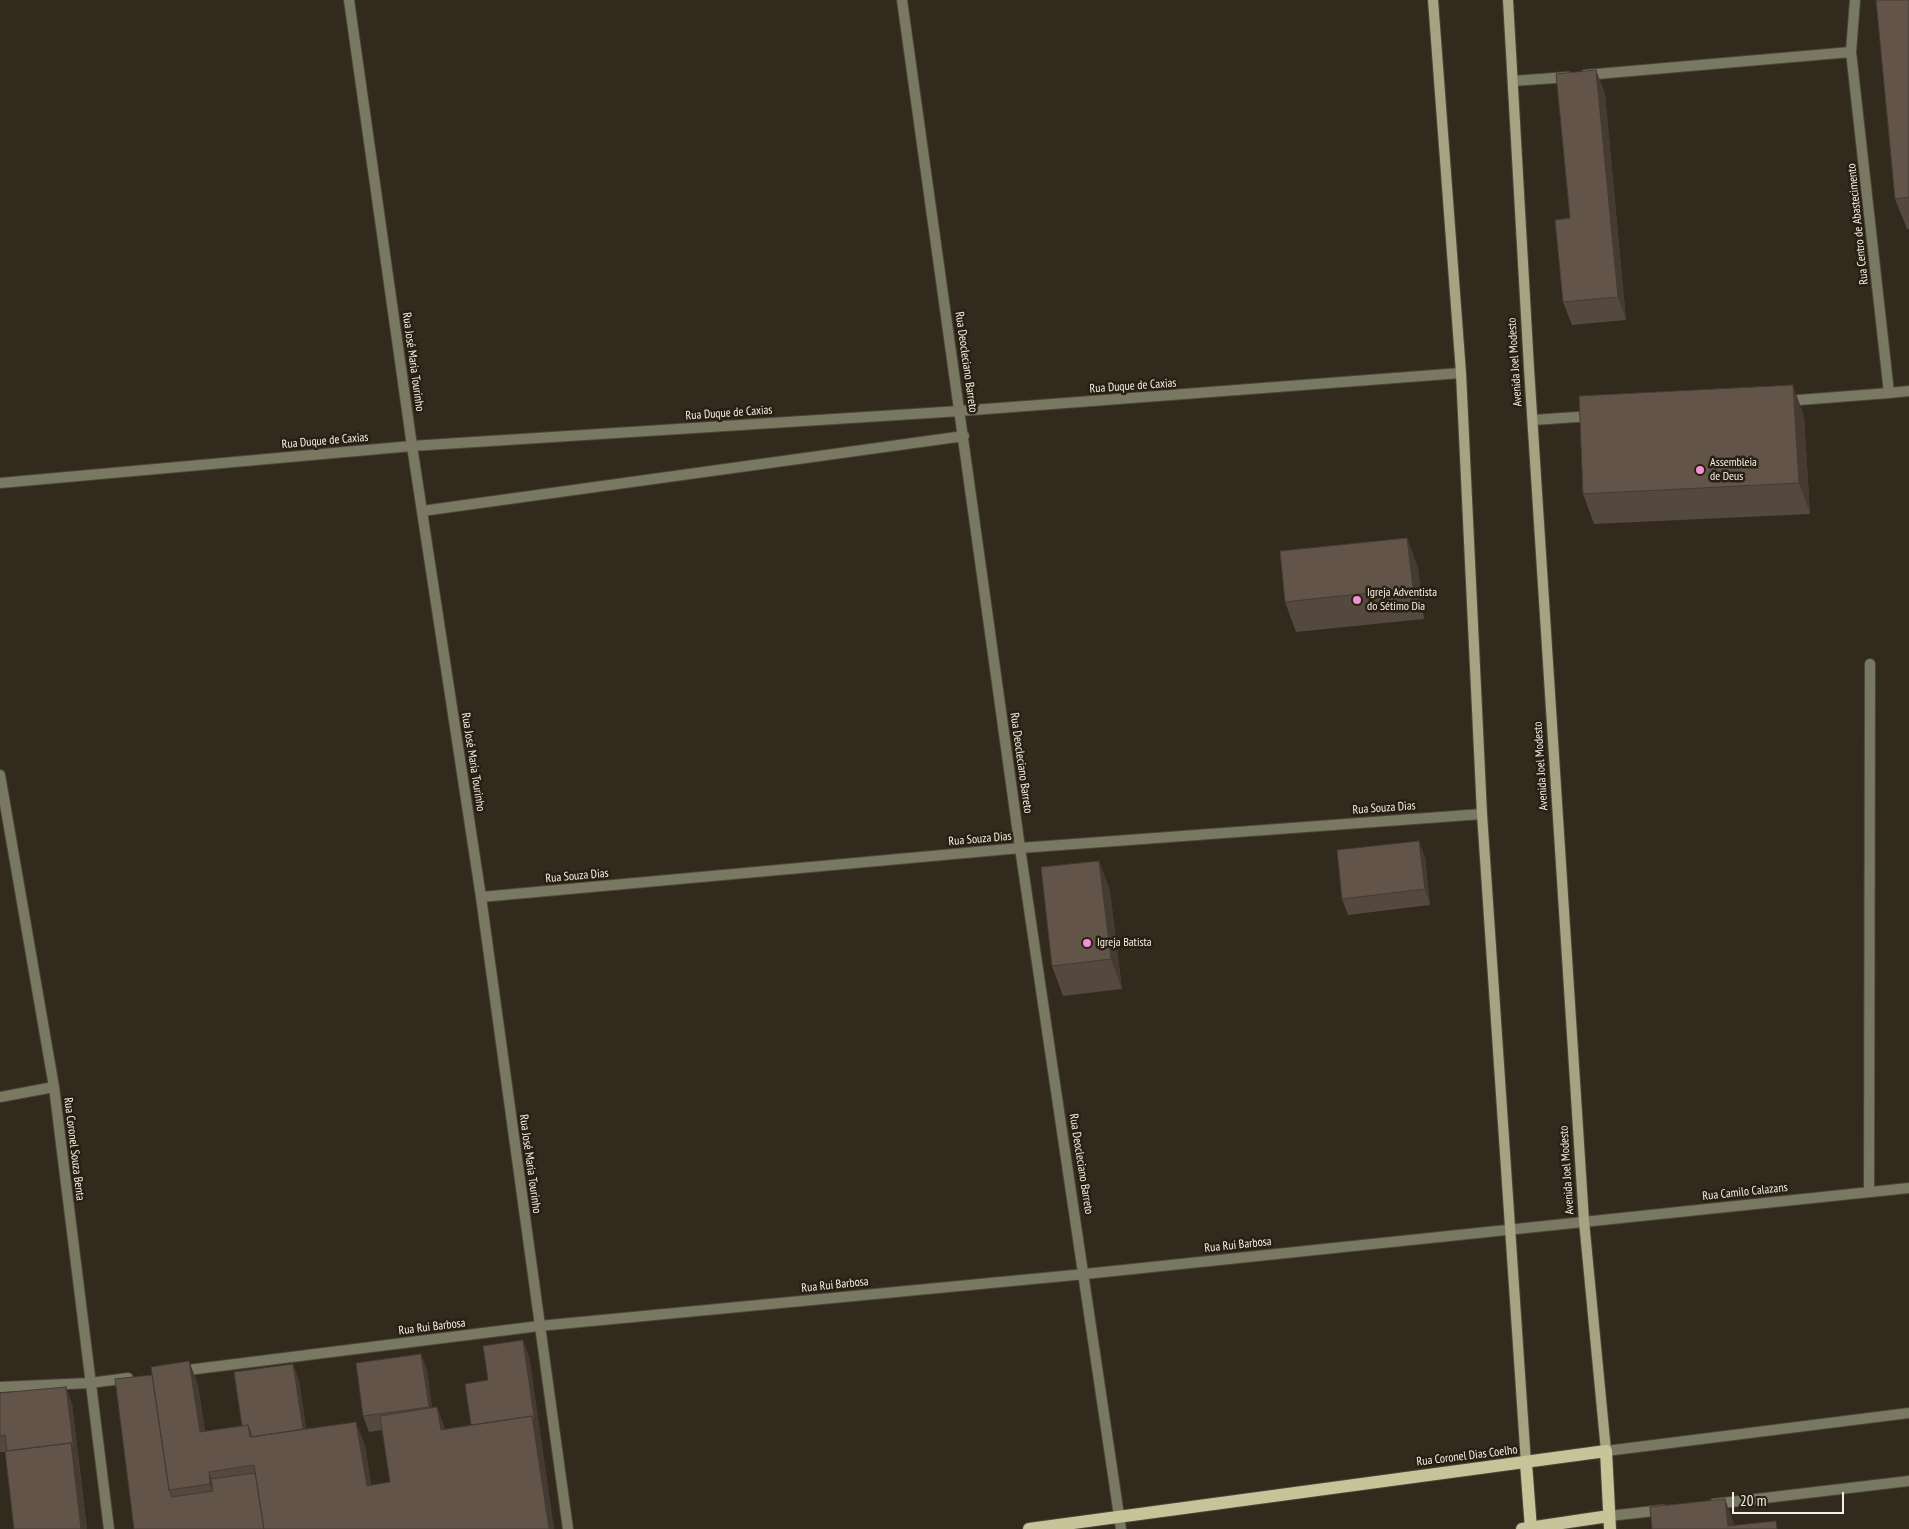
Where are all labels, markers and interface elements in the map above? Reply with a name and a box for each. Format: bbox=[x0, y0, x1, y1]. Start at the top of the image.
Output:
street label: Rua Centro de Abastecimento bbox=[1844, 163, 1872, 285]
street label: Rua Deocleciano Barreto bbox=[952, 311, 980, 413]
street label: Rua José Maria Tourinho bbox=[399, 312, 427, 412]
street label: Avenida Joel Modesto bbox=[1505, 317, 1525, 407]
street label: Rua Duque de Caxias bbox=[1089, 376, 1177, 396]
street label: Rua Duque de Caxias bbox=[685, 403, 773, 423]
street label: Rua Duque de Caxias bbox=[281, 430, 369, 452]
place label: Assembleia de Deus bbox=[1710, 456, 1757, 484]
marker: Assembleia de Deus bbox=[1694, 464, 1706, 476]
place label: Igreja Adventista do Sétimo Dia bbox=[1367, 586, 1437, 614]
marker: Igreja Adventista do Sétimo Dia bbox=[1351, 594, 1363, 606]
street label: Rua José Maria Tourinho bbox=[458, 712, 488, 812]
street label: Rua Deocleciano Barreto bbox=[1007, 712, 1035, 814]
street label: Avenida Joel Modesto bbox=[1531, 721, 1551, 811]
street label: Rua Souza Dias bbox=[1352, 799, 1416, 817]
street label: Rua Souza Dias bbox=[948, 829, 1012, 849]
street label: Rua Souza Dias bbox=[545, 866, 609, 886]
place label: Igreja Batista bbox=[1097, 936, 1152, 950]
marker: Igreja Batista bbox=[1081, 937, 1093, 949]
street label: Rua Coronel Souza Benta bbox=[61, 1097, 87, 1201]
street label: Rua Deocleciano Barreto bbox=[1066, 1113, 1096, 1215]
street label: Rua José Maria Tourinho bbox=[516, 1114, 544, 1214]
street label: Avenida Joel Modesto bbox=[1557, 1125, 1577, 1215]
street label: Rua Camilo Calazans bbox=[1702, 1180, 1788, 1204]
street label: Rua Rui Barbosa bbox=[1204, 1234, 1272, 1256]
street label: Rua Rui Barbosa bbox=[801, 1274, 869, 1296]
street label: Rua Rui Barbosa bbox=[398, 1316, 466, 1338]
street label: Rua Coronel Dias Coelho bbox=[1416, 1443, 1518, 1469]
scale bar bbox=[1734, 1482, 1846, 1514]
text: 20 m bbox=[1740, 1491, 1766, 1510]

